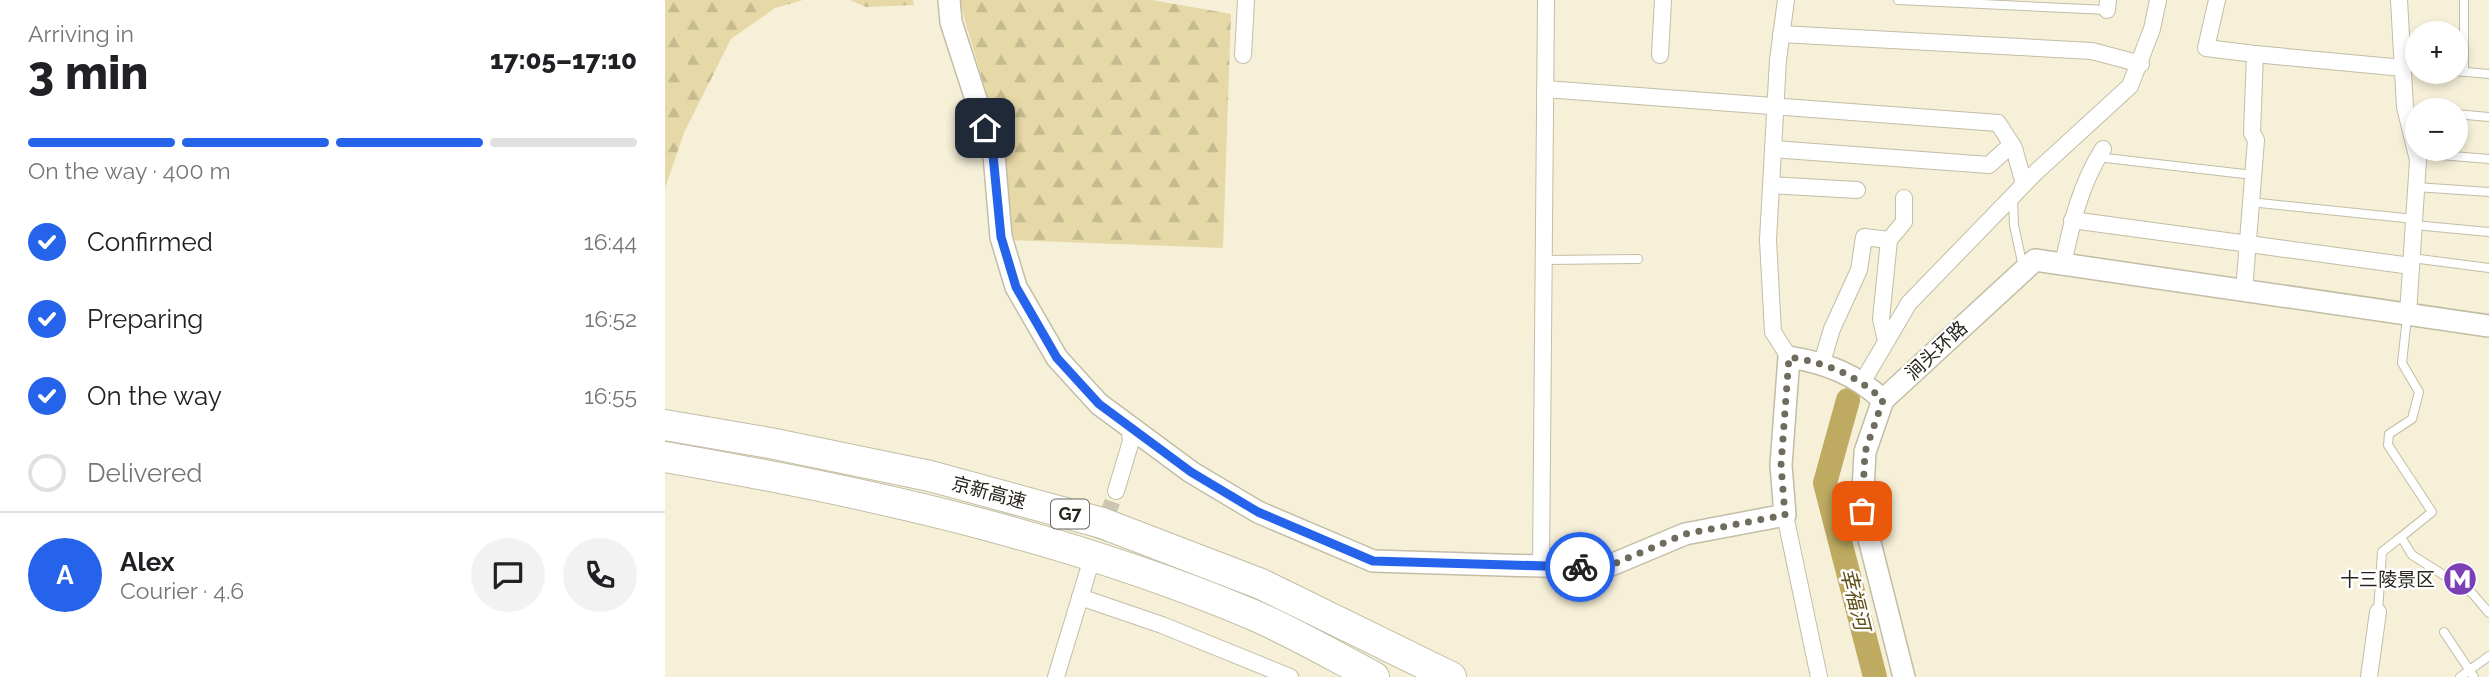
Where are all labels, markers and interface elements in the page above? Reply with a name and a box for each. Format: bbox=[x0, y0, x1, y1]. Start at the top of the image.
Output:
text: Arriving in bbox=[28, 20, 134, 47]
map controls bbox=[2405, 21, 2468, 161]
button: + bbox=[2405, 21, 2468, 84]
text: 17:05–17:10 bbox=[490, 45, 637, 75]
text: 3 min bbox=[28, 46, 148, 100]
pin bbox=[955, 98, 1015, 158]
button: − bbox=[2405, 98, 2468, 161]
icon: home bbox=[966, 109, 1004, 147]
text: On the way · 400 m bbox=[28, 157, 231, 184]
icon: check bbox=[28, 223, 66, 261]
text: Confirmed bbox=[87, 227, 213, 257]
text: 16:44 bbox=[584, 228, 637, 255]
icon: check bbox=[28, 300, 66, 338]
text: Preparing bbox=[87, 304, 203, 334]
text: 16:52 bbox=[584, 305, 637, 332]
street label: 涧头环路 bbox=[1901, 316, 1971, 384]
icon: check bbox=[28, 377, 66, 415]
text: On the way bbox=[87, 381, 222, 411]
text: 16:55 bbox=[584, 382, 637, 409]
text: Delivered bbox=[87, 458, 202, 488]
street label: 京新高速 bbox=[949, 472, 1029, 512]
pin bbox=[1832, 481, 1892, 541]
icon: bag bbox=[1843, 492, 1881, 530]
road number: G7 bbox=[1051, 500, 1089, 528]
courier bbox=[1545, 532, 1615, 602]
button: chat bbox=[471, 538, 545, 612]
button: phone bbox=[563, 538, 637, 612]
text: Alex bbox=[120, 547, 175, 577]
icon: bike bbox=[1561, 548, 1599, 586]
text: A bbox=[56, 560, 74, 590]
metro station icon: 十三陵景区 bbox=[2441, 560, 2479, 598]
water label: 幸福河 bbox=[1836, 565, 1876, 636]
place label: 十三陵景区 bbox=[2340, 568, 2435, 590]
text: Courier · 4.6 bbox=[120, 577, 244, 604]

